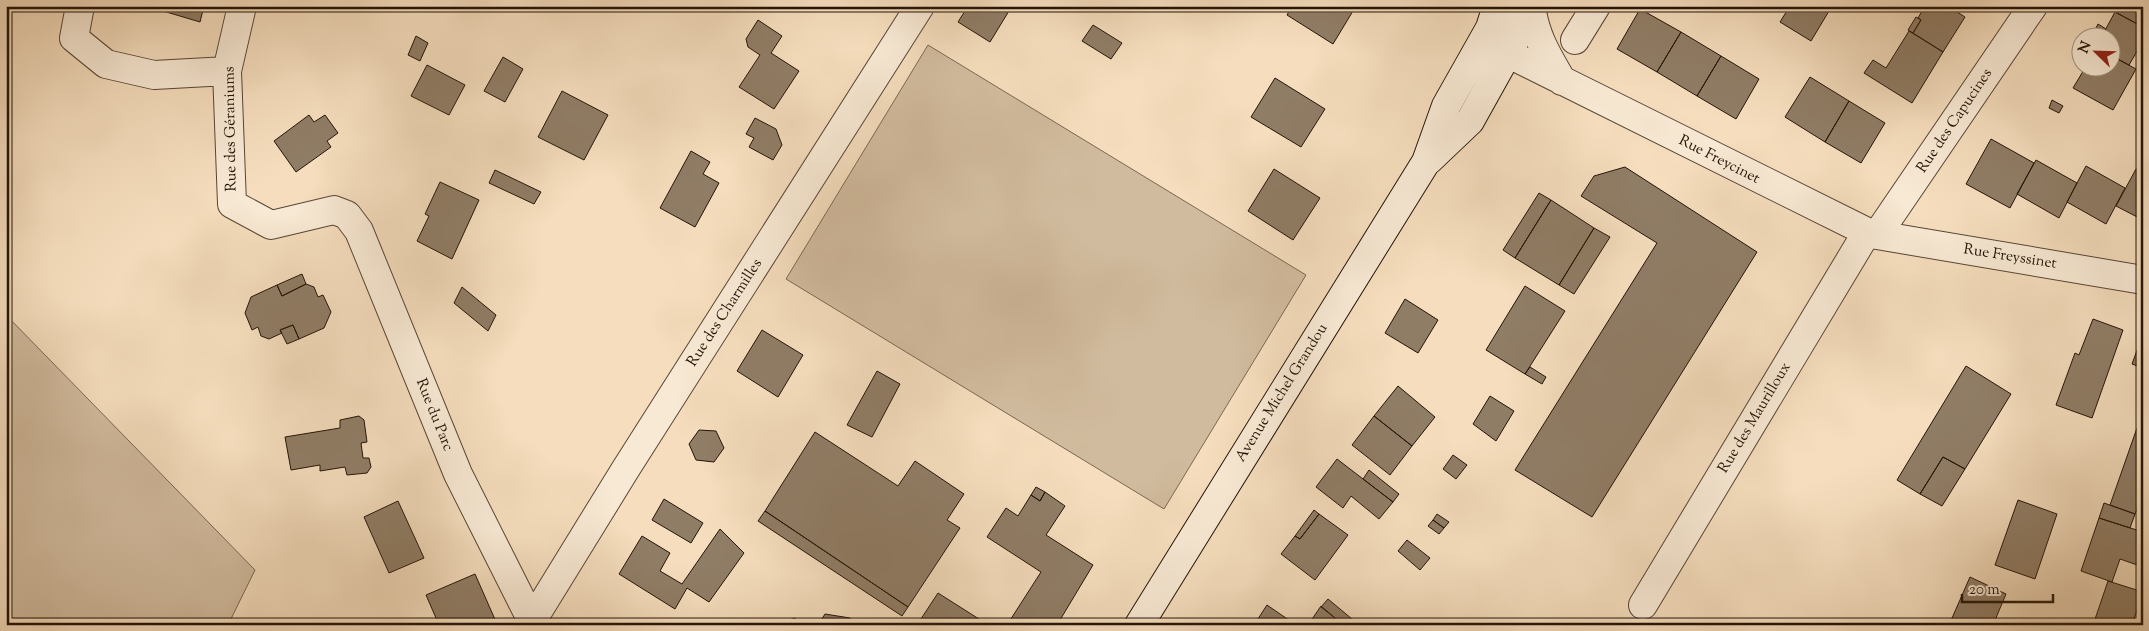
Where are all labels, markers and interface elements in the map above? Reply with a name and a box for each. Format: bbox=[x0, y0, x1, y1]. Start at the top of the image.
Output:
north arrow bbox=[2072, 28, 2122, 78]
text: N bbox=[2074, 39, 2097, 57]
street label: Rue des Capucines bbox=[1912, 65, 1998, 177]
street label: Rue des Géraniums bbox=[219, 66, 243, 192]
street label: Rue Freycinet bbox=[1675, 131, 1763, 189]
street label: Rue Freyssinet bbox=[1962, 239, 2058, 275]
street label: Rue des Charmilles bbox=[682, 255, 768, 371]
street label: Avenue Michel Grandou bbox=[1231, 319, 1333, 466]
street label: Rue des Maurilloux bbox=[1714, 359, 1796, 477]
street label: Rue du Parc bbox=[410, 376, 458, 455]
scale bar bbox=[1962, 571, 2053, 603]
text: 20 m bbox=[1969, 580, 2000, 601]

